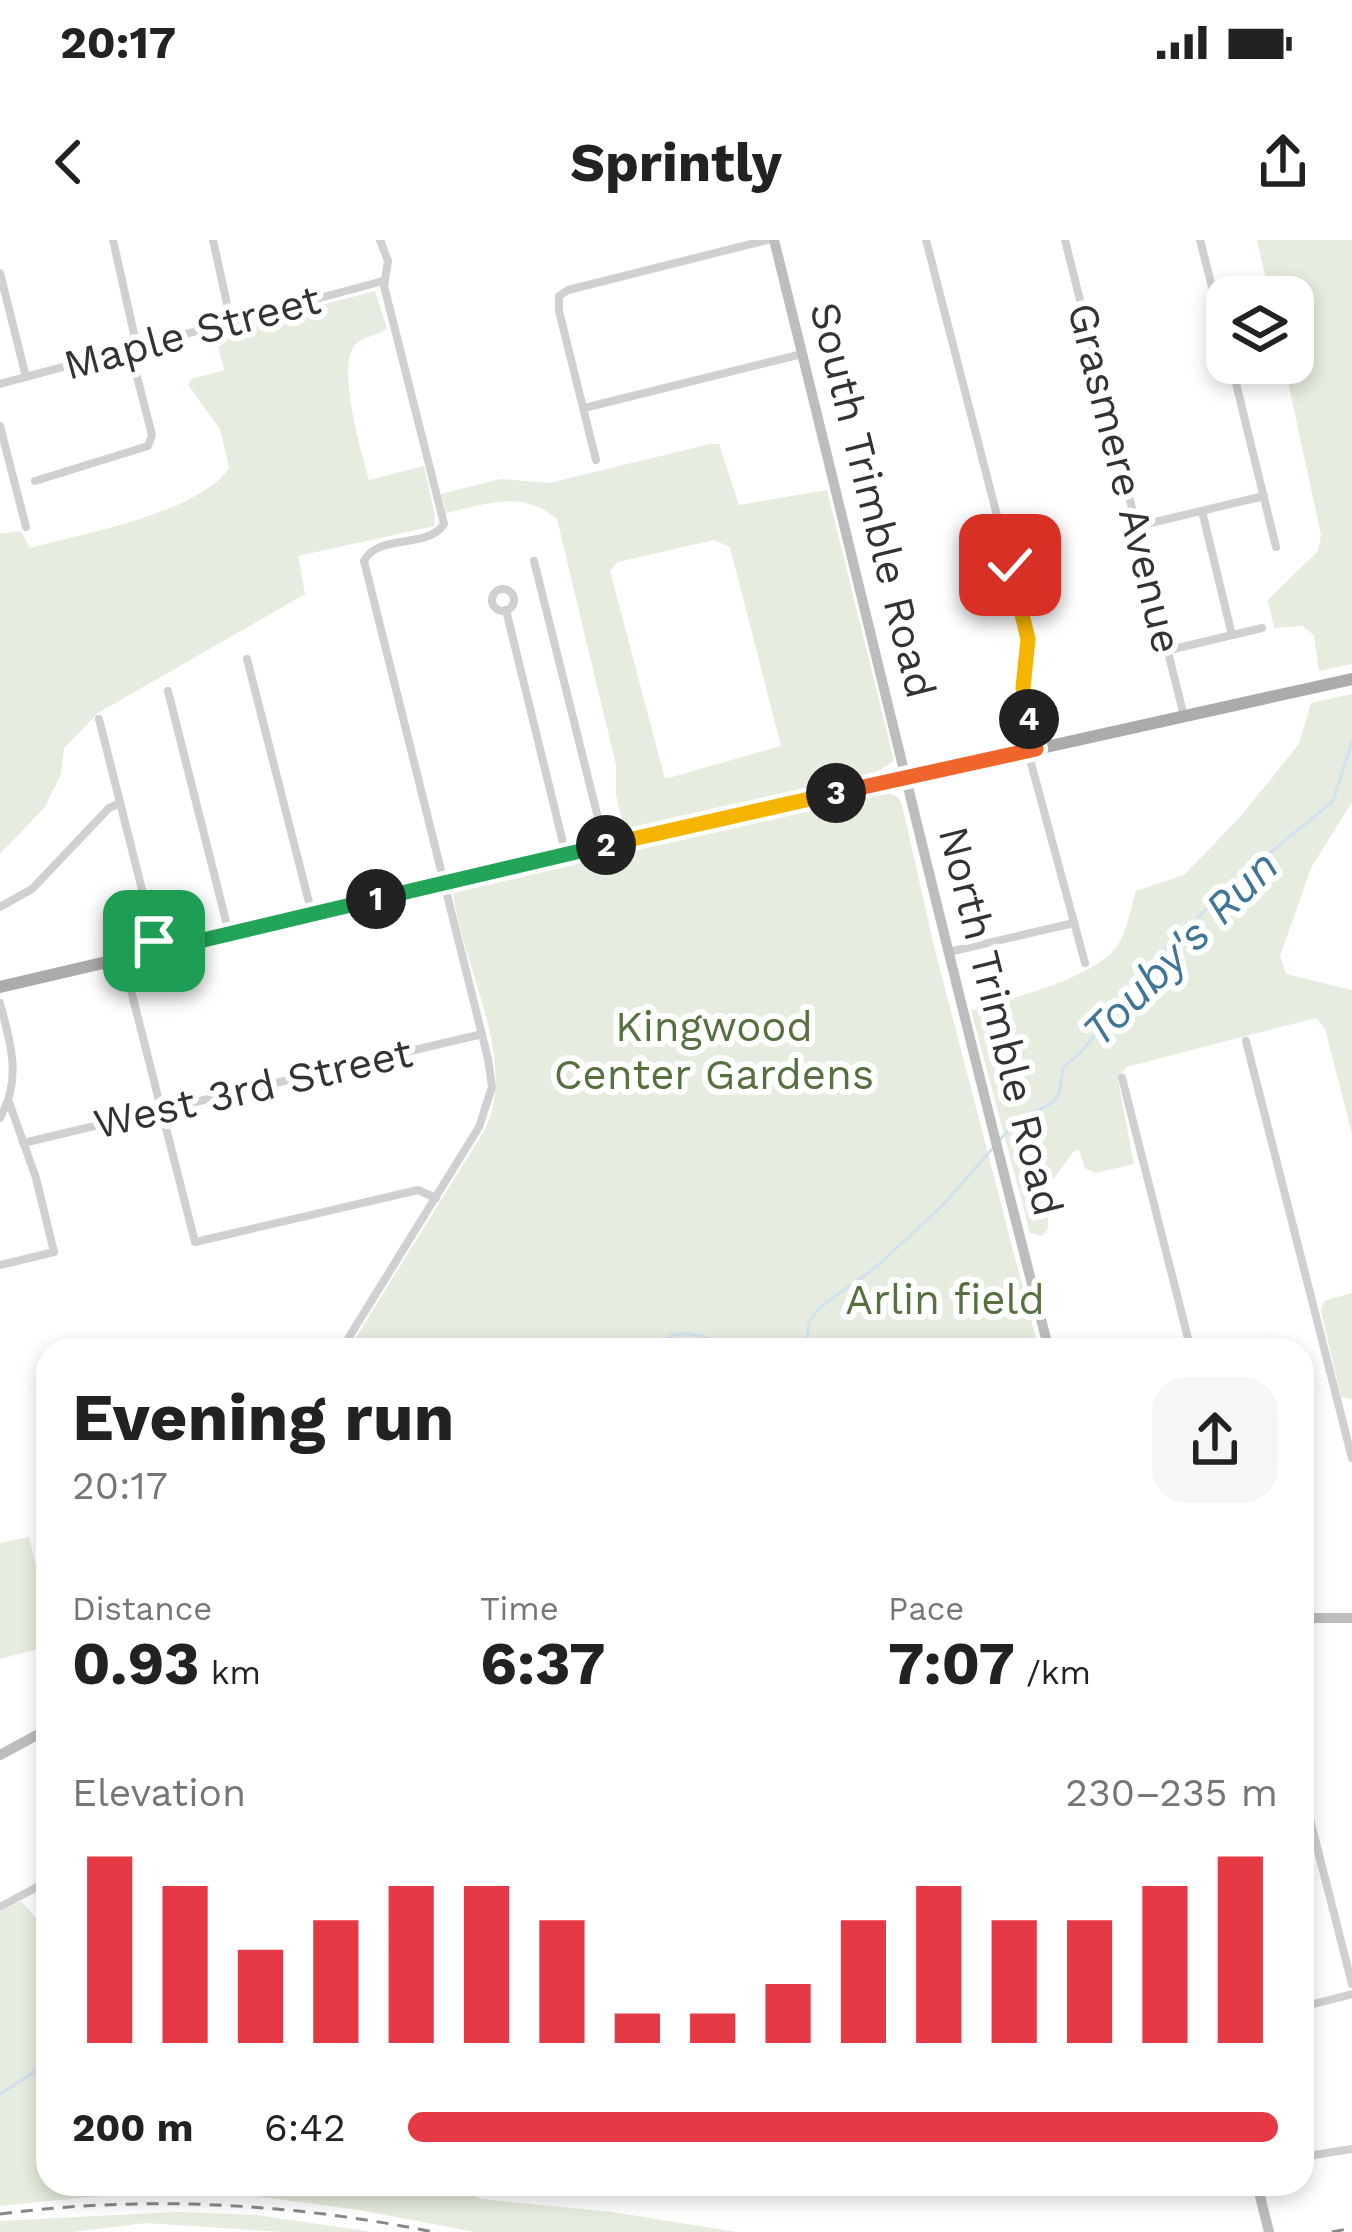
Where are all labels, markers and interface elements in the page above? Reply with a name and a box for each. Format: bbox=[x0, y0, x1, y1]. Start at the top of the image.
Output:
text: 20:17 bbox=[60, 16, 176, 69]
icon: back bbox=[36, 129, 102, 195]
icon: share bbox=[1250, 129, 1316, 195]
text: Sprintly bbox=[570, 131, 782, 194]
street label: Maple Street bbox=[58, 274, 326, 390]
map controls bbox=[1206, 276, 1314, 384]
button: layers bbox=[1206, 276, 1314, 384]
street label: South Trimble Road bbox=[800, 297, 946, 703]
street label: Grasmere Avenue bbox=[1058, 298, 1192, 658]
pin bbox=[959, 514, 1061, 616]
icon: check bbox=[977, 532, 1043, 598]
pin: 4 bbox=[999, 689, 1059, 749]
text: 4 bbox=[1018, 699, 1040, 738]
pin: 3 bbox=[806, 763, 866, 823]
text: 3 bbox=[826, 773, 846, 812]
pin: 2 bbox=[576, 815, 636, 875]
street label: North Trimble Road bbox=[929, 821, 1073, 1221]
text: 2 bbox=[596, 825, 616, 864]
water label: Touby's Run bbox=[1071, 839, 1289, 1057]
pin: 1 bbox=[346, 869, 406, 929]
text: 1 bbox=[369, 879, 383, 918]
pin bbox=[103, 890, 205, 992]
icon: arrive bbox=[121, 908, 187, 974]
park label: Kingwood Center Gardens bbox=[554, 1002, 874, 1099]
street label: West 3rd Street bbox=[89, 1028, 417, 1148]
park label: Arlin field bbox=[845, 1275, 1045, 1324]
button: share bbox=[1152, 1377, 1278, 1503]
text: Evening run bbox=[72, 1379, 454, 1456]
text: 20:17 bbox=[72, 1463, 168, 1508]
text: Distance bbox=[72, 1589, 212, 1628]
text: Time bbox=[480, 1589, 559, 1628]
text: Pace bbox=[888, 1589, 964, 1628]
text: 0.93 bbox=[72, 1628, 200, 1699]
text: 6:37 bbox=[480, 1628, 605, 1699]
text: 7:07 bbox=[888, 1628, 1015, 1699]
text: km bbox=[200, 1653, 261, 1692]
text: /km bbox=[1015, 1653, 1091, 1692]
text: Elevation bbox=[72, 1770, 246, 1815]
text: 230–235 m bbox=[1065, 1770, 1278, 1815]
text: 200 m bbox=[72, 2105, 193, 2150]
text: 6:42 bbox=[264, 2105, 346, 2150]

